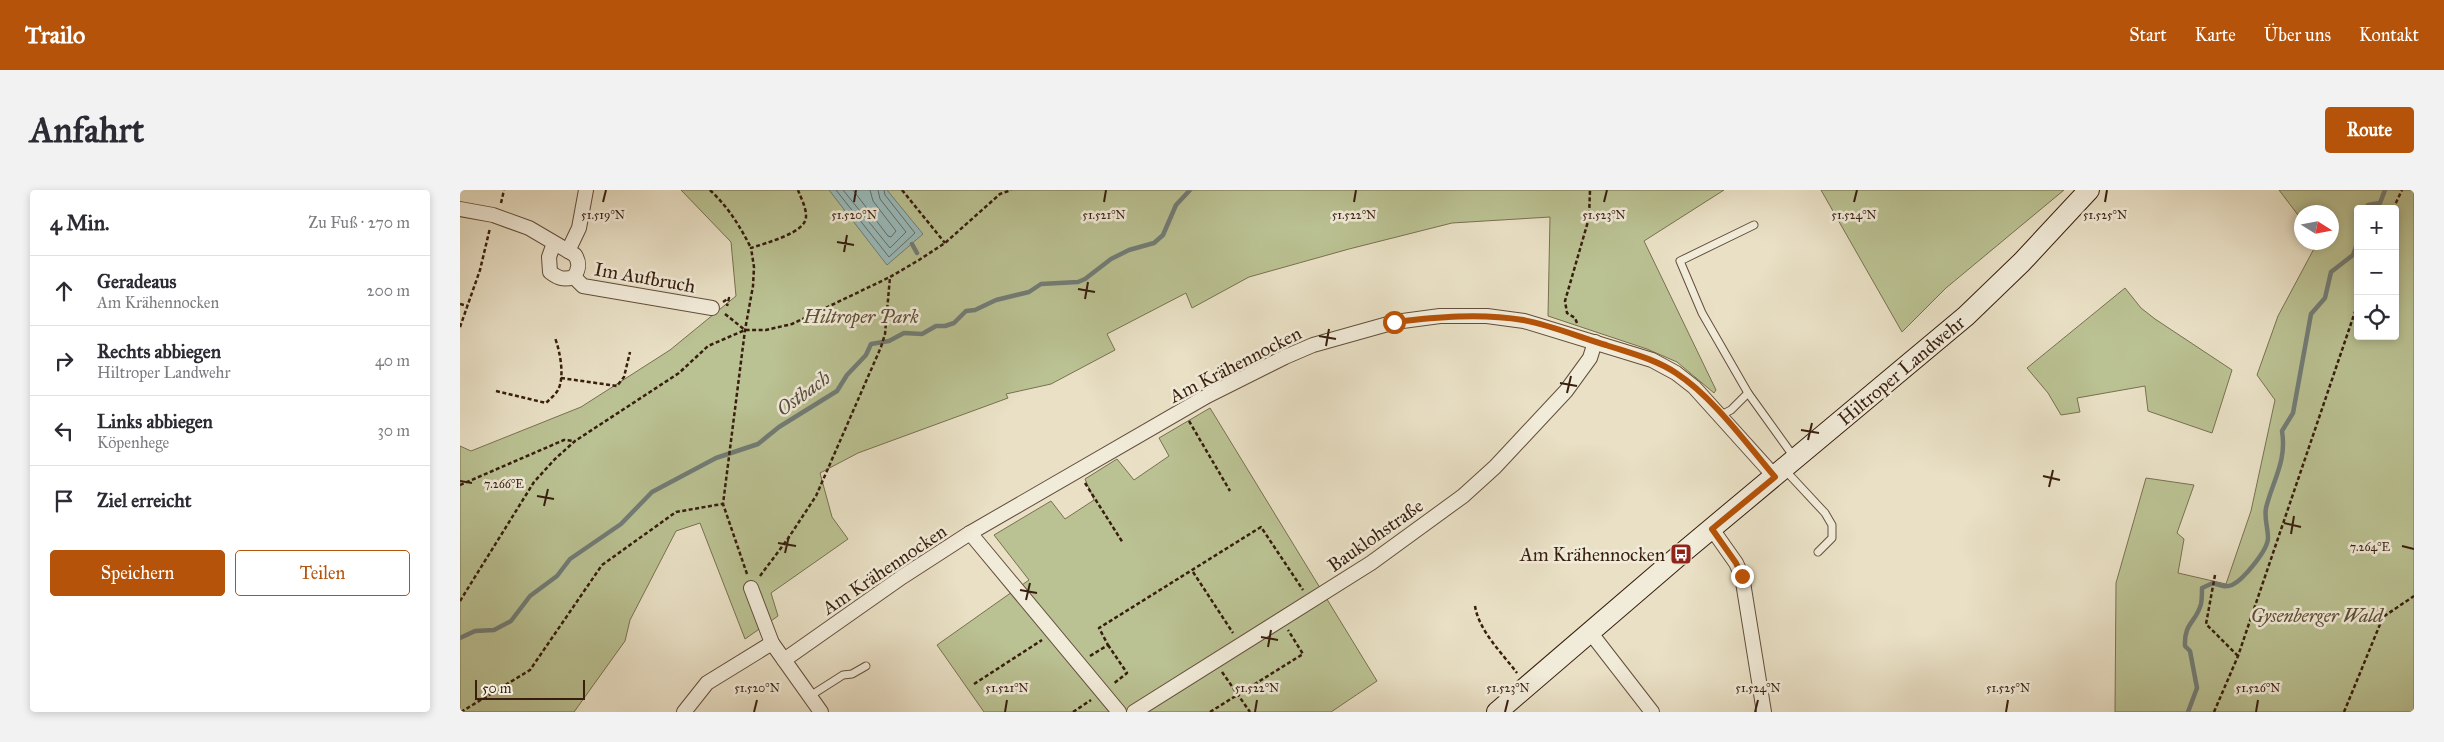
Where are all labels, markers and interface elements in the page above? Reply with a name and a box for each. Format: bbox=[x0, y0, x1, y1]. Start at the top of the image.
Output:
text: Trailo bbox=[25, 20, 85, 50]
text: Start bbox=[2129, 24, 2167, 46]
text: Karte bbox=[2195, 24, 2236, 46]
text: Über uns bbox=[2264, 24, 2331, 46]
text: Kontakt bbox=[2359, 24, 2419, 46]
button: Route bbox=[2325, 107, 2414, 153]
text: Anfahrt bbox=[30, 109, 144, 152]
north arrow bbox=[2294, 205, 2339, 250]
map controls bbox=[2354, 205, 2399, 340]
button: + bbox=[2354, 205, 2399, 250]
text: 51.519°N bbox=[581, 208, 625, 222]
text: 51.520°N bbox=[831, 208, 877, 222]
text: 51.521°N bbox=[1082, 208, 1126, 222]
text: 51.522°N bbox=[1332, 208, 1376, 222]
text: 51.523°N bbox=[1582, 208, 1626, 222]
text: 51.524°N bbox=[1831, 208, 1877, 222]
text: 51.525°N bbox=[2083, 208, 2127, 222]
text: 4 Min. bbox=[50, 210, 109, 236]
text: Zu Fuß · 270 m bbox=[308, 213, 410, 232]
button: − bbox=[2354, 250, 2399, 295]
street label: Im Aufbruch bbox=[593, 257, 698, 298]
text: Geradeaus bbox=[97, 270, 176, 293]
icon: ahead bbox=[50, 277, 78, 305]
text: 200 m bbox=[367, 281, 410, 300]
text: Am Krähennocken bbox=[97, 293, 219, 312]
button: locate bbox=[2354, 295, 2399, 340]
park label: Hiltroper Park bbox=[802, 305, 919, 329]
street label: Hiltroper Landwehr bbox=[1833, 310, 1970, 430]
route start bbox=[1383, 311, 1406, 334]
street label: Am Krähennocken bbox=[1164, 321, 1305, 408]
text: Rechts abbiegen bbox=[97, 340, 221, 363]
icon: right bbox=[50, 347, 78, 375]
text: 40 m bbox=[375, 351, 410, 370]
text: Hiltroper Landwehr bbox=[97, 363, 230, 382]
water label: Ostbach bbox=[771, 365, 835, 421]
text: Links abbiegen bbox=[97, 410, 213, 433]
icon: left bbox=[50, 417, 78, 445]
text: 30 m bbox=[377, 421, 410, 440]
text: Köpenhege bbox=[97, 433, 169, 452]
text: 7.266°E bbox=[484, 477, 524, 491]
icon: arrive bbox=[50, 487, 78, 515]
text: Ziel erreicht bbox=[97, 489, 191, 512]
street label: Bauklohstraße bbox=[1323, 494, 1428, 577]
street label: Am Krähennocken bbox=[817, 519, 951, 620]
text: 7.264°E bbox=[2350, 540, 2391, 554]
bus stop icon: Am Krähennocken bbox=[1669, 542, 1693, 566]
place label: Am Krähennocken bbox=[1519, 543, 1665, 566]
button: Speichern bbox=[50, 550, 225, 596]
button: Teilen bbox=[235, 550, 410, 596]
route end bbox=[1731, 565, 1754, 588]
park label: Gysenberger Wald bbox=[2251, 604, 2384, 627]
scale bar bbox=[475, 677, 585, 700]
text: 50 m bbox=[482, 680, 511, 697]
text: 51.520°N bbox=[734, 681, 780, 695]
text: 51.521°N bbox=[985, 681, 1029, 695]
text: 51.522°N bbox=[1235, 681, 1279, 695]
text: 51.523°N bbox=[1486, 681, 1530, 695]
text: 51.524°N bbox=[1735, 681, 1781, 695]
text: 51.525°N bbox=[1986, 681, 2030, 695]
text: 51.526°N bbox=[2236, 681, 2280, 695]

